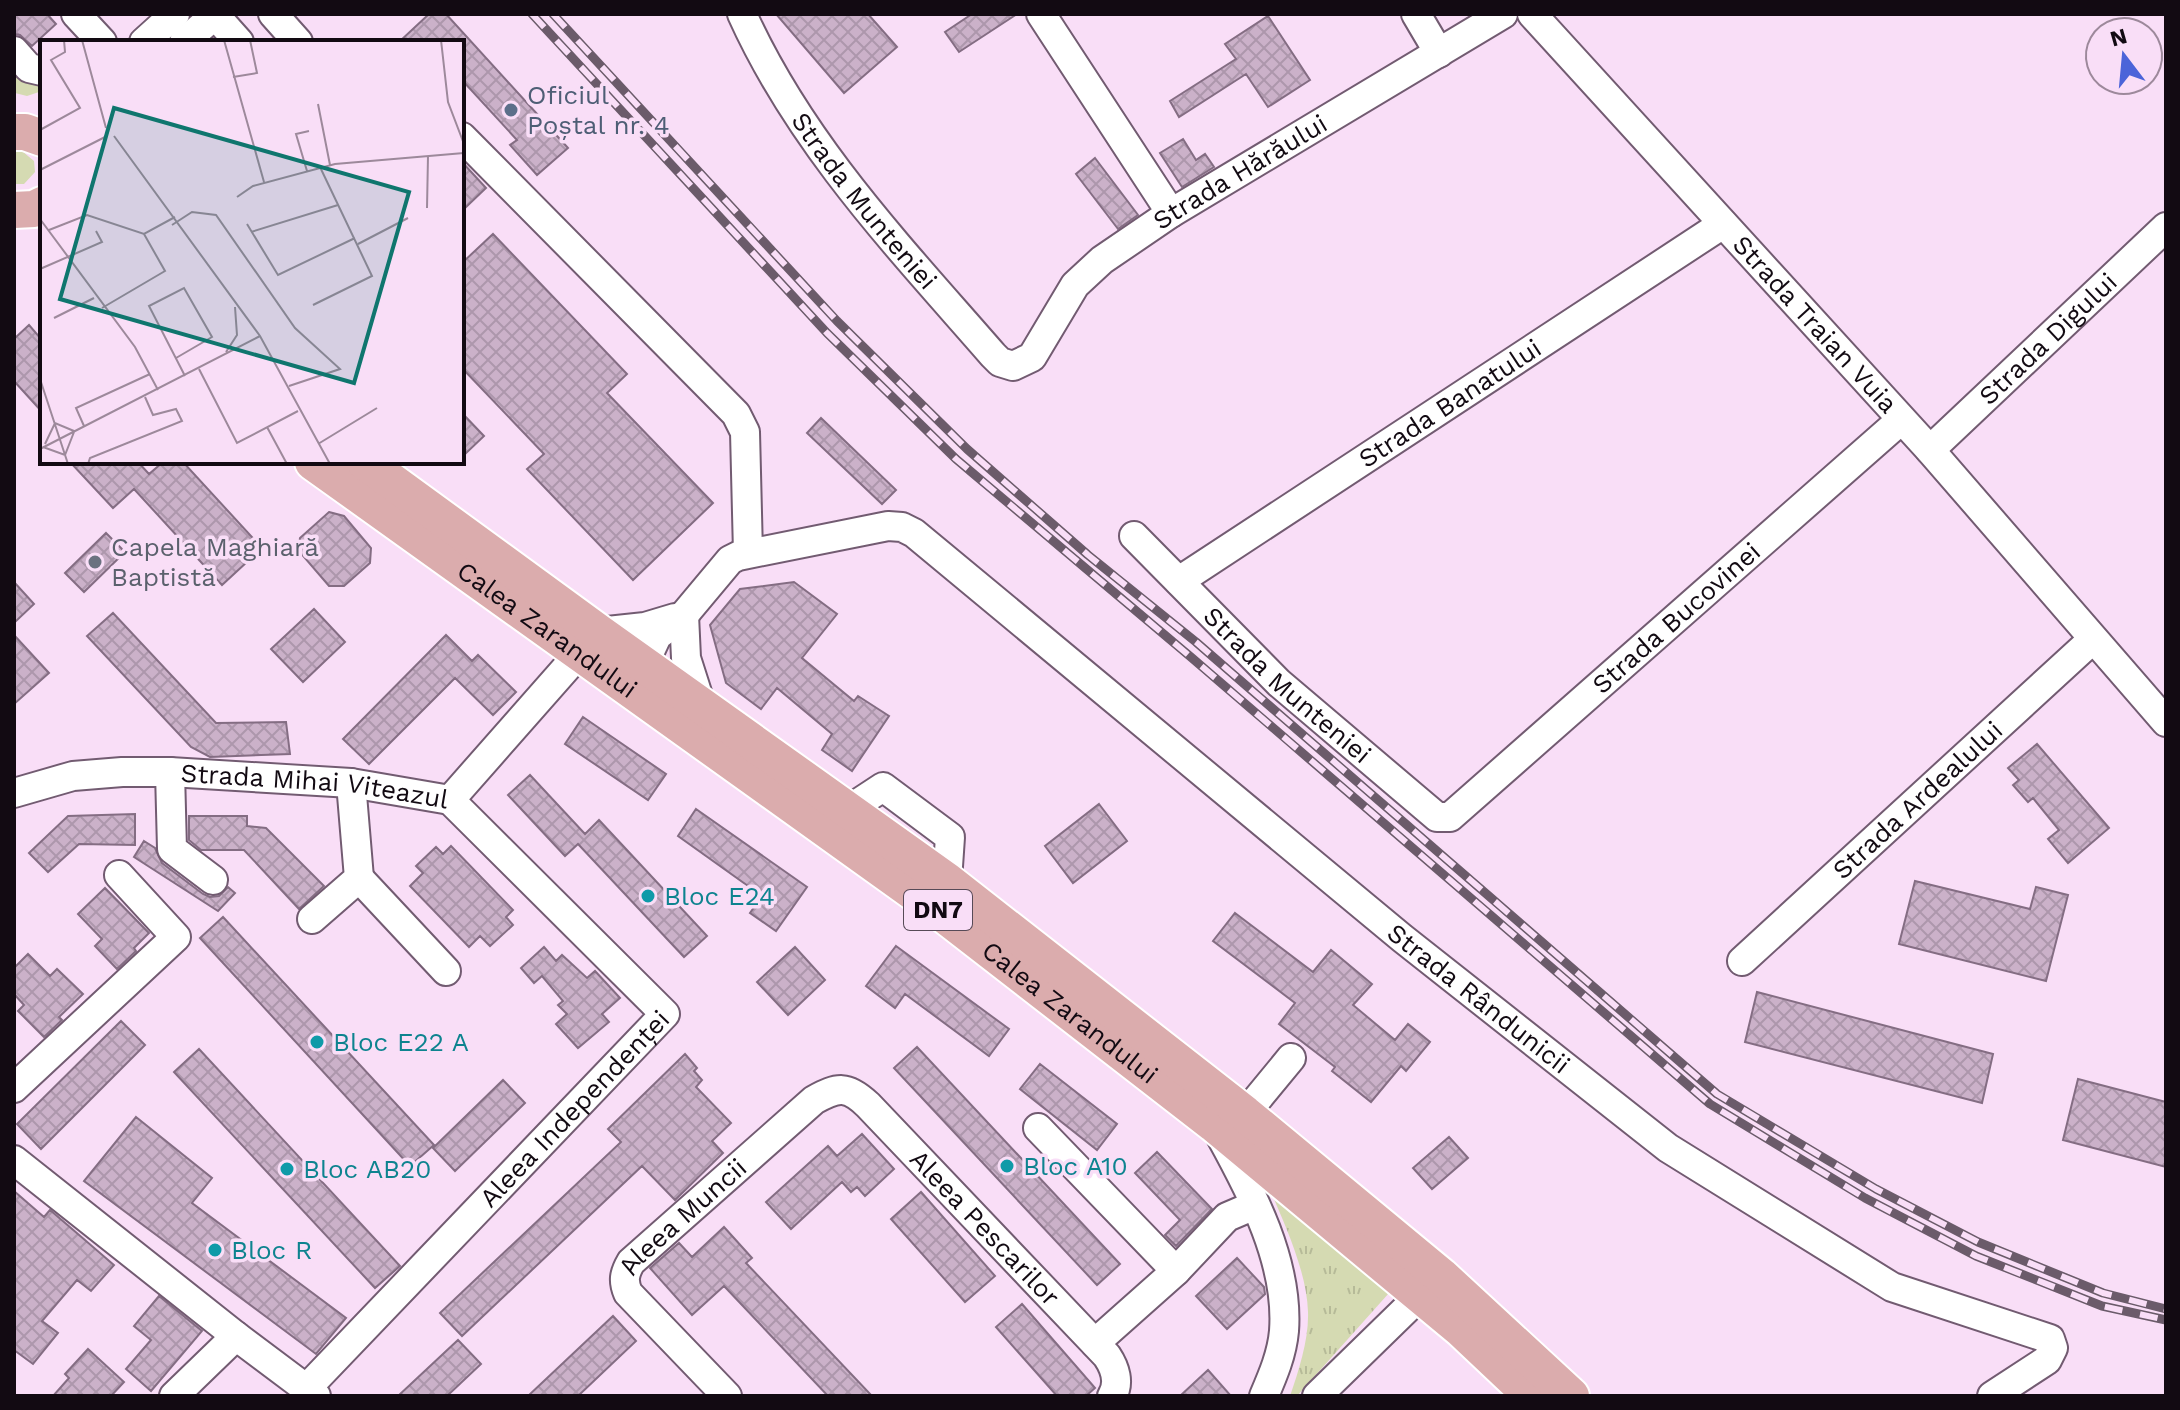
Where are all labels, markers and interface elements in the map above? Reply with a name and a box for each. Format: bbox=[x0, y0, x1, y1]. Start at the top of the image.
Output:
north arrow bbox=[2084, 16, 2164, 96]
text: N bbox=[2107, 23, 2130, 52]
inset map bbox=[40, 40, 464, 464]
place label: Oficiul Poștal nr. 4 bbox=[527, 80, 670, 140]
marker: Oficiul Poștal nr. 4 bbox=[502, 101, 520, 119]
street label: Strada Munteniei bbox=[785, 107, 943, 295]
street label: Strada Hărăului bbox=[1147, 108, 1332, 236]
street label: Strada Traian Vuia bbox=[1727, 229, 1904, 419]
street label: Strada Digului bbox=[1973, 267, 2123, 411]
street label: Strada Banatului bbox=[1353, 333, 1547, 474]
place label: Capela Maghiară Baptistă bbox=[111, 532, 319, 592]
street label: Strada Bucovinei bbox=[1586, 536, 1766, 700]
marker: Capela Maghiară Baptistă bbox=[86, 553, 104, 571]
street label: Calea Zarandului bbox=[451, 555, 643, 704]
street label: Strada Munteniei bbox=[1198, 601, 1377, 769]
street label: Strada Ardealului bbox=[1826, 715, 2008, 885]
street label: Strada Mihai Viteazul bbox=[180, 758, 451, 814]
place label: Bloc E24 bbox=[664, 881, 775, 911]
marker: Bloc E24 bbox=[639, 887, 657, 905]
road number: DN7 bbox=[904, 890, 972, 930]
street label: Strada Rândunicii bbox=[1381, 917, 1576, 1080]
street label: Calea Zarandului bbox=[976, 935, 1164, 1090]
street label: Aleea Independenței bbox=[473, 1004, 675, 1213]
place label: Bloc E22 A bbox=[333, 1027, 469, 1057]
marker: Bloc E22 A bbox=[308, 1033, 326, 1051]
street label: Aleea Pescarilor bbox=[904, 1144, 1066, 1312]
place label: Bloc A10 bbox=[1023, 1151, 1128, 1181]
street label: Aleea Muncii bbox=[612, 1152, 752, 1280]
place label: Bloc AB20 bbox=[303, 1154, 431, 1184]
marker: Bloc A10 bbox=[998, 1157, 1016, 1175]
marker: Bloc AB20 bbox=[278, 1160, 296, 1178]
place label: Bloc R bbox=[231, 1235, 312, 1265]
marker: Bloc R bbox=[206, 1241, 224, 1259]

